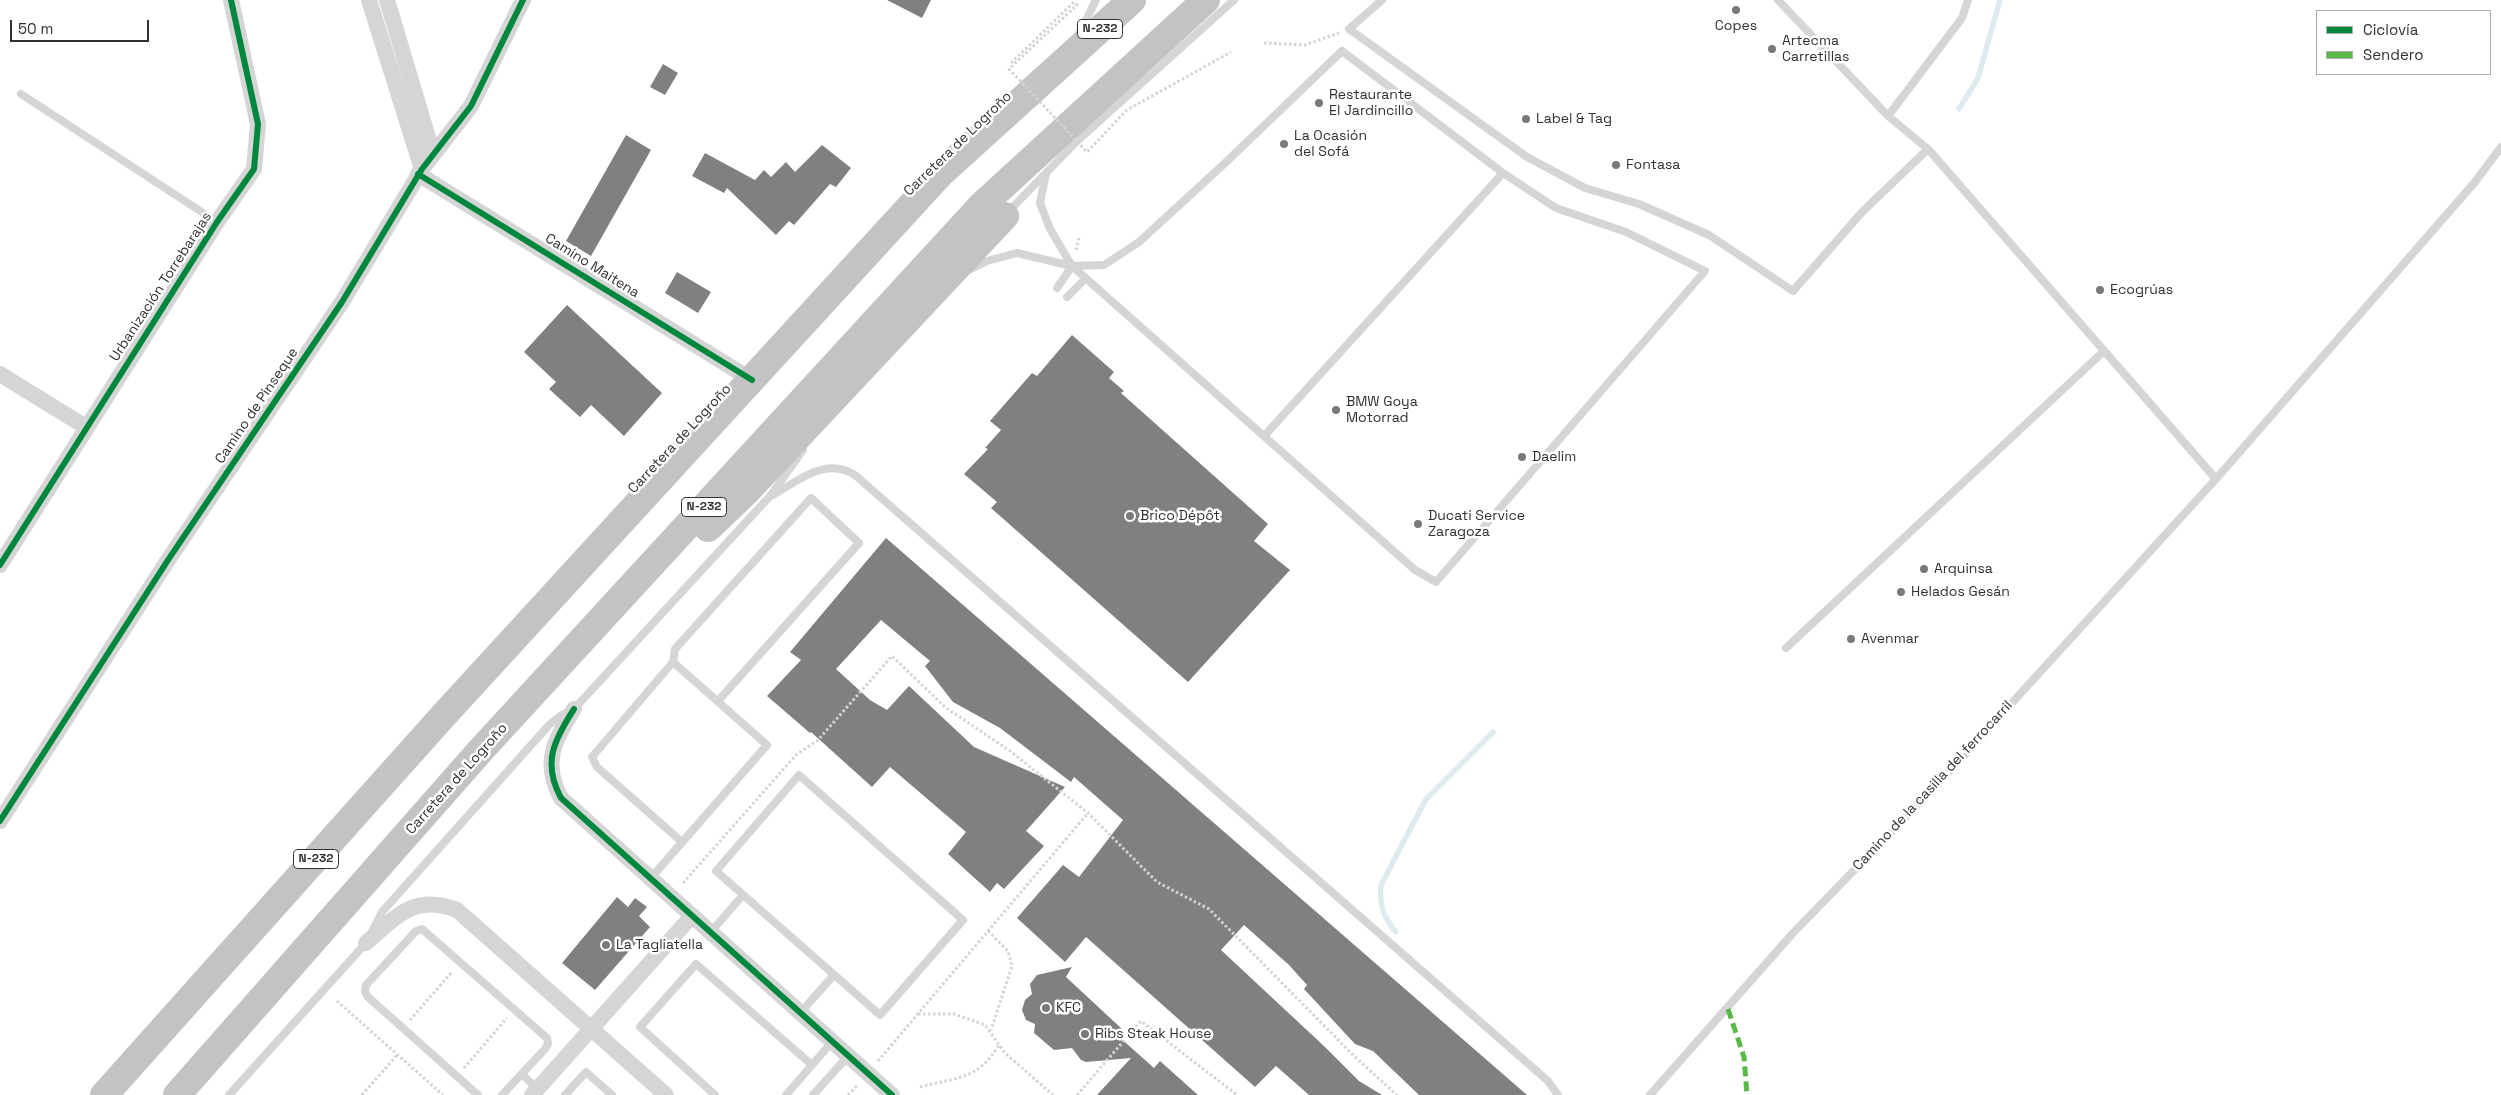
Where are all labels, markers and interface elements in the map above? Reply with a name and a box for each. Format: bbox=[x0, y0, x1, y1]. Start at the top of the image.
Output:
marker: Copes bbox=[1730, 4, 1742, 16]
scale bar bbox=[12, 10, 151, 42]
legend bbox=[2316, 10, 2491, 75]
place label: Copes bbox=[1715, 18, 1757, 34]
text: 50 m bbox=[18, 19, 53, 38]
road number: N-232 bbox=[1078, 20, 1122, 38]
text: Ciclovía bbox=[2363, 20, 2418, 39]
place label: Artecma Carretillas bbox=[1782, 33, 1849, 65]
marker: Artecma Carretillas bbox=[1766, 43, 1778, 55]
text: Sendero bbox=[2363, 45, 2423, 64]
place label: Restaurante El Jardincillo bbox=[1329, 87, 1413, 120]
street label: Carretera de Logroño bbox=[901, 88, 1015, 200]
marker: Restaurante El Jardincillo bbox=[1313, 97, 1325, 109]
place label: Label & Tag bbox=[1536, 111, 1612, 127]
marker: Label & Tag bbox=[1520, 113, 1532, 125]
place label: La Ocasión del Sofá bbox=[1294, 128, 1367, 160]
marker: La Ocasión del Sofá bbox=[1278, 138, 1290, 150]
place label: Fontasa bbox=[1626, 157, 1680, 173]
marker: Fontasa bbox=[1610, 159, 1622, 171]
street label: Urbanización Torrebarajas bbox=[106, 209, 216, 365]
street label: Camino Maitena bbox=[542, 230, 642, 302]
place label: Ecogrúas bbox=[2110, 282, 2173, 298]
marker: Ecogrúas bbox=[2094, 284, 2106, 296]
street label: Camino de Pinseque bbox=[212, 345, 302, 467]
street label: Carretera de Logroño bbox=[625, 381, 735, 497]
place label: BMW Goya Motorrad bbox=[1346, 394, 1418, 427]
marker: BMW Goya Motorrad bbox=[1330, 404, 1342, 416]
place label: Daelim bbox=[1532, 449, 1576, 465]
marker: Daelim bbox=[1516, 451, 1528, 463]
road number: N-232 bbox=[682, 498, 726, 516]
place label: Brico Dépôt bbox=[1140, 508, 1220, 524]
place label: Ducati Service Zaragoza bbox=[1428, 508, 1525, 540]
marker: Brico Dépôt bbox=[1124, 510, 1136, 522]
marker: Ducati Service Zaragoza bbox=[1412, 518, 1424, 530]
place label: Arquinsa bbox=[1934, 561, 1993, 577]
marker: Arquinsa bbox=[1918, 563, 1930, 575]
place label: Helados Gesán bbox=[1911, 584, 2010, 600]
marker: Helados Gesán bbox=[1895, 586, 1907, 598]
place label: Avenmar bbox=[1861, 631, 1919, 647]
marker: Avenmar bbox=[1845, 633, 1857, 645]
street label: Camino de la casilla del ferrocarril bbox=[1850, 698, 2016, 874]
street label: Carretera de Logroño bbox=[403, 720, 511, 838]
road number: N-232 bbox=[294, 850, 338, 869]
place label: La Tagliatella bbox=[616, 937, 703, 953]
marker: La Tagliatella bbox=[600, 939, 612, 951]
place label: KFC bbox=[1056, 1000, 1081, 1016]
marker: KFC bbox=[1040, 1002, 1052, 1014]
place label: Ribs Steak House bbox=[1095, 1026, 1212, 1042]
marker: Ribs Steak House bbox=[1079, 1028, 1091, 1040]

